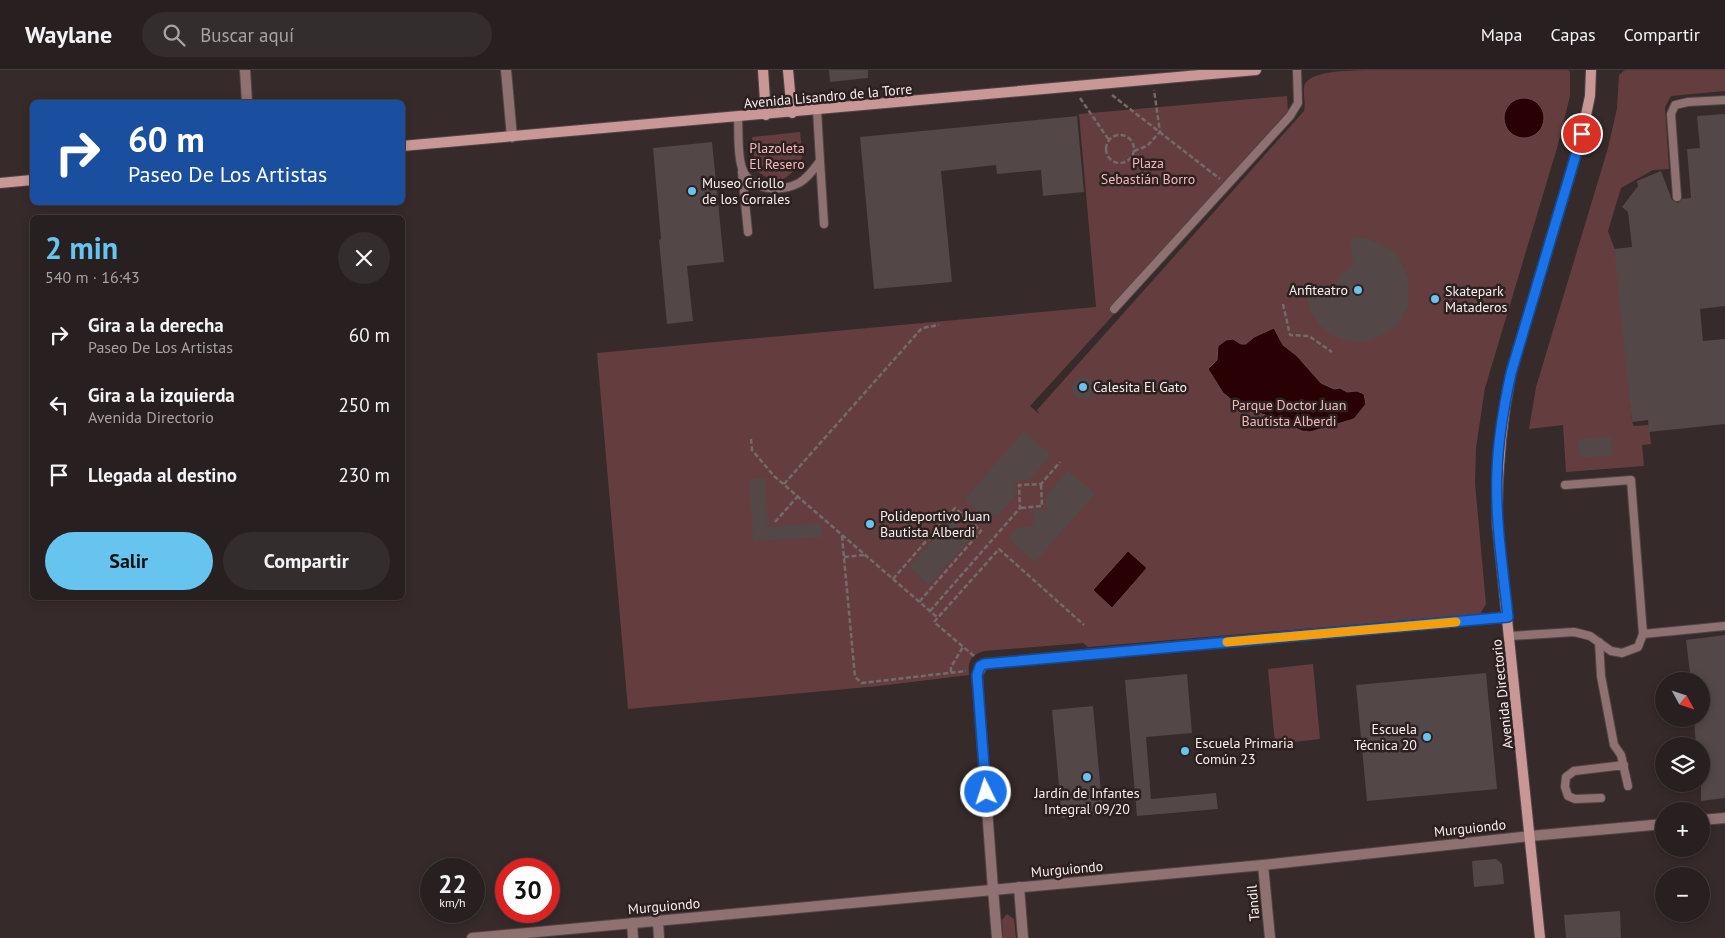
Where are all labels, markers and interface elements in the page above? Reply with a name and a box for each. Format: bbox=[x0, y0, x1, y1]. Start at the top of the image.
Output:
search box bbox=[142, 12, 492, 57]
text: Waylane bbox=[25, 19, 112, 50]
icon: search bbox=[160, 21, 188, 49]
text: Buscar aquí bbox=[200, 23, 294, 47]
text: Mapa bbox=[1481, 23, 1523, 46]
text: Capas bbox=[1551, 23, 1596, 46]
text: Compartir bbox=[1624, 23, 1700, 46]
street label: Avenida Lisandro de la Torre bbox=[743, 80, 913, 112]
pin bbox=[1561, 113, 1603, 155]
text: 60 m bbox=[128, 116, 205, 162]
icon: right bbox=[45, 120, 110, 185]
icon: arrive bbox=[1568, 120, 1596, 148]
park label: Plazoleta El Resero bbox=[749, 139, 805, 173]
park label: Plaza Sebastián Borro bbox=[1101, 154, 1195, 188]
text: Paseo De Los Artistas bbox=[128, 160, 327, 188]
place label: Museo Criollo de los Corrales bbox=[702, 174, 790, 208]
marker: Museo Criollo de los Corrales bbox=[686, 185, 698, 197]
text: 2 min bbox=[45, 228, 118, 267]
button: close bbox=[338, 232, 390, 284]
text: 540 m · 16:43 bbox=[45, 267, 140, 287]
place label: Anfiteatro bbox=[1289, 281, 1348, 299]
place label: Skatepark Mataderos bbox=[1445, 282, 1508, 316]
marker: Anfiteatro bbox=[1352, 284, 1364, 296]
marker: Skatepark Mataderos bbox=[1429, 293, 1441, 305]
text: Gira a la derecha bbox=[88, 313, 224, 337]
icon: right bbox=[45, 321, 73, 349]
text: 60 m bbox=[349, 323, 390, 347]
text: Paseo De Los Artistas bbox=[88, 337, 233, 357]
place label: Calesita El Gato bbox=[1093, 378, 1187, 396]
marker: Calesita El Gato bbox=[1077, 381, 1089, 393]
text: Gira a la izquierda bbox=[88, 383, 235, 407]
icon: left bbox=[45, 391, 73, 419]
text: 250 m bbox=[338, 393, 390, 417]
park label: Parque Doctor Juan Bautista Alberdi bbox=[1232, 396, 1346, 430]
text: Avenida Directorio bbox=[88, 407, 214, 427]
icon: arrive bbox=[45, 461, 73, 489]
text: Llegada al destino bbox=[88, 463, 237, 487]
text: 230 m bbox=[338, 463, 390, 487]
place label: Polideportivo Juan Bautista Alberdi bbox=[880, 507, 990, 541]
marker: Polideportivo Juan Bautista Alberdi bbox=[864, 518, 876, 530]
button: Salir bbox=[45, 532, 213, 590]
button: Compartir bbox=[223, 532, 390, 590]
street label: Avenida Directorio bbox=[1487, 638, 1517, 750]
north arrow bbox=[1655, 672, 1710, 728]
map controls bbox=[1655, 672, 1710, 922]
place label: Escuela Técnica 20 bbox=[1354, 720, 1417, 754]
marker: Escuela Técnica 20 bbox=[1421, 731, 1433, 743]
place label: Escuela Primaria Común 23 bbox=[1195, 734, 1294, 768]
button: layers bbox=[1655, 737, 1710, 792]
marker: Escuela Primaria Común 23 bbox=[1179, 745, 1191, 757]
position arrow bbox=[959, 765, 1011, 817]
marker: Jardín de Infantes Integral 09/20 bbox=[1081, 771, 1093, 783]
place label: Jardín de Infantes Integral 09/20 bbox=[1033, 784, 1140, 818]
button: + bbox=[1655, 802, 1710, 857]
street label: Murguiondo bbox=[1433, 815, 1507, 841]
street label: Murguiondo bbox=[1030, 857, 1104, 881]
speed limit sign: 30 bbox=[495, 858, 560, 923]
button: − bbox=[1655, 867, 1710, 922]
text: 22 bbox=[438, 868, 467, 900]
street label: Tandil bbox=[1242, 884, 1264, 922]
street label: Murguiondo bbox=[627, 894, 701, 918]
text: km/h bbox=[439, 895, 466, 910]

